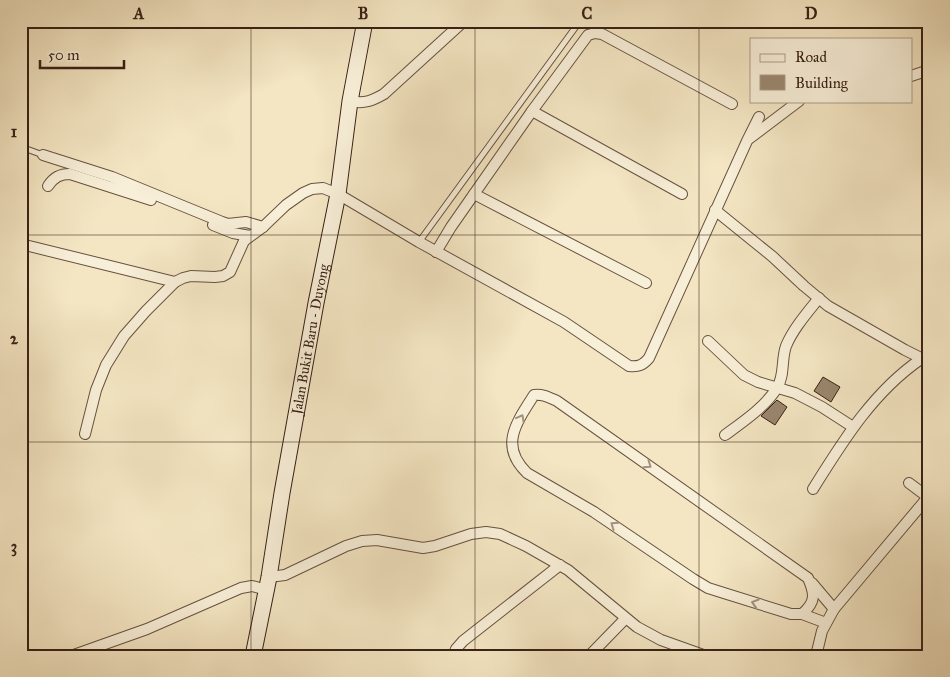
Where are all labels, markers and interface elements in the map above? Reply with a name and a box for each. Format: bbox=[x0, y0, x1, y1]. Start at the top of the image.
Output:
text: A bbox=[133, 4, 145, 23]
text: B bbox=[358, 4, 368, 23]
text: C bbox=[582, 4, 593, 23]
text: D bbox=[805, 4, 818, 23]
scale bar bbox=[40, 38, 124, 70]
legend bbox=[750, 38, 912, 102]
text: 50 m bbox=[48, 46, 80, 64]
text: Road bbox=[795, 48, 827, 66]
text: Building bbox=[795, 74, 849, 92]
text: 1 bbox=[11, 122, 18, 141]
street label: Jalan Bukit Baru - Duyong bbox=[288, 262, 333, 418]
text: 2 bbox=[10, 329, 19, 348]
one-way arrow bbox=[514, 415, 524, 424]
one-way arrow bbox=[642, 459, 652, 468]
one-way arrow bbox=[610, 522, 620, 531]
text: 3 bbox=[11, 537, 17, 557]
one-way arrow bbox=[751, 599, 759, 609]

